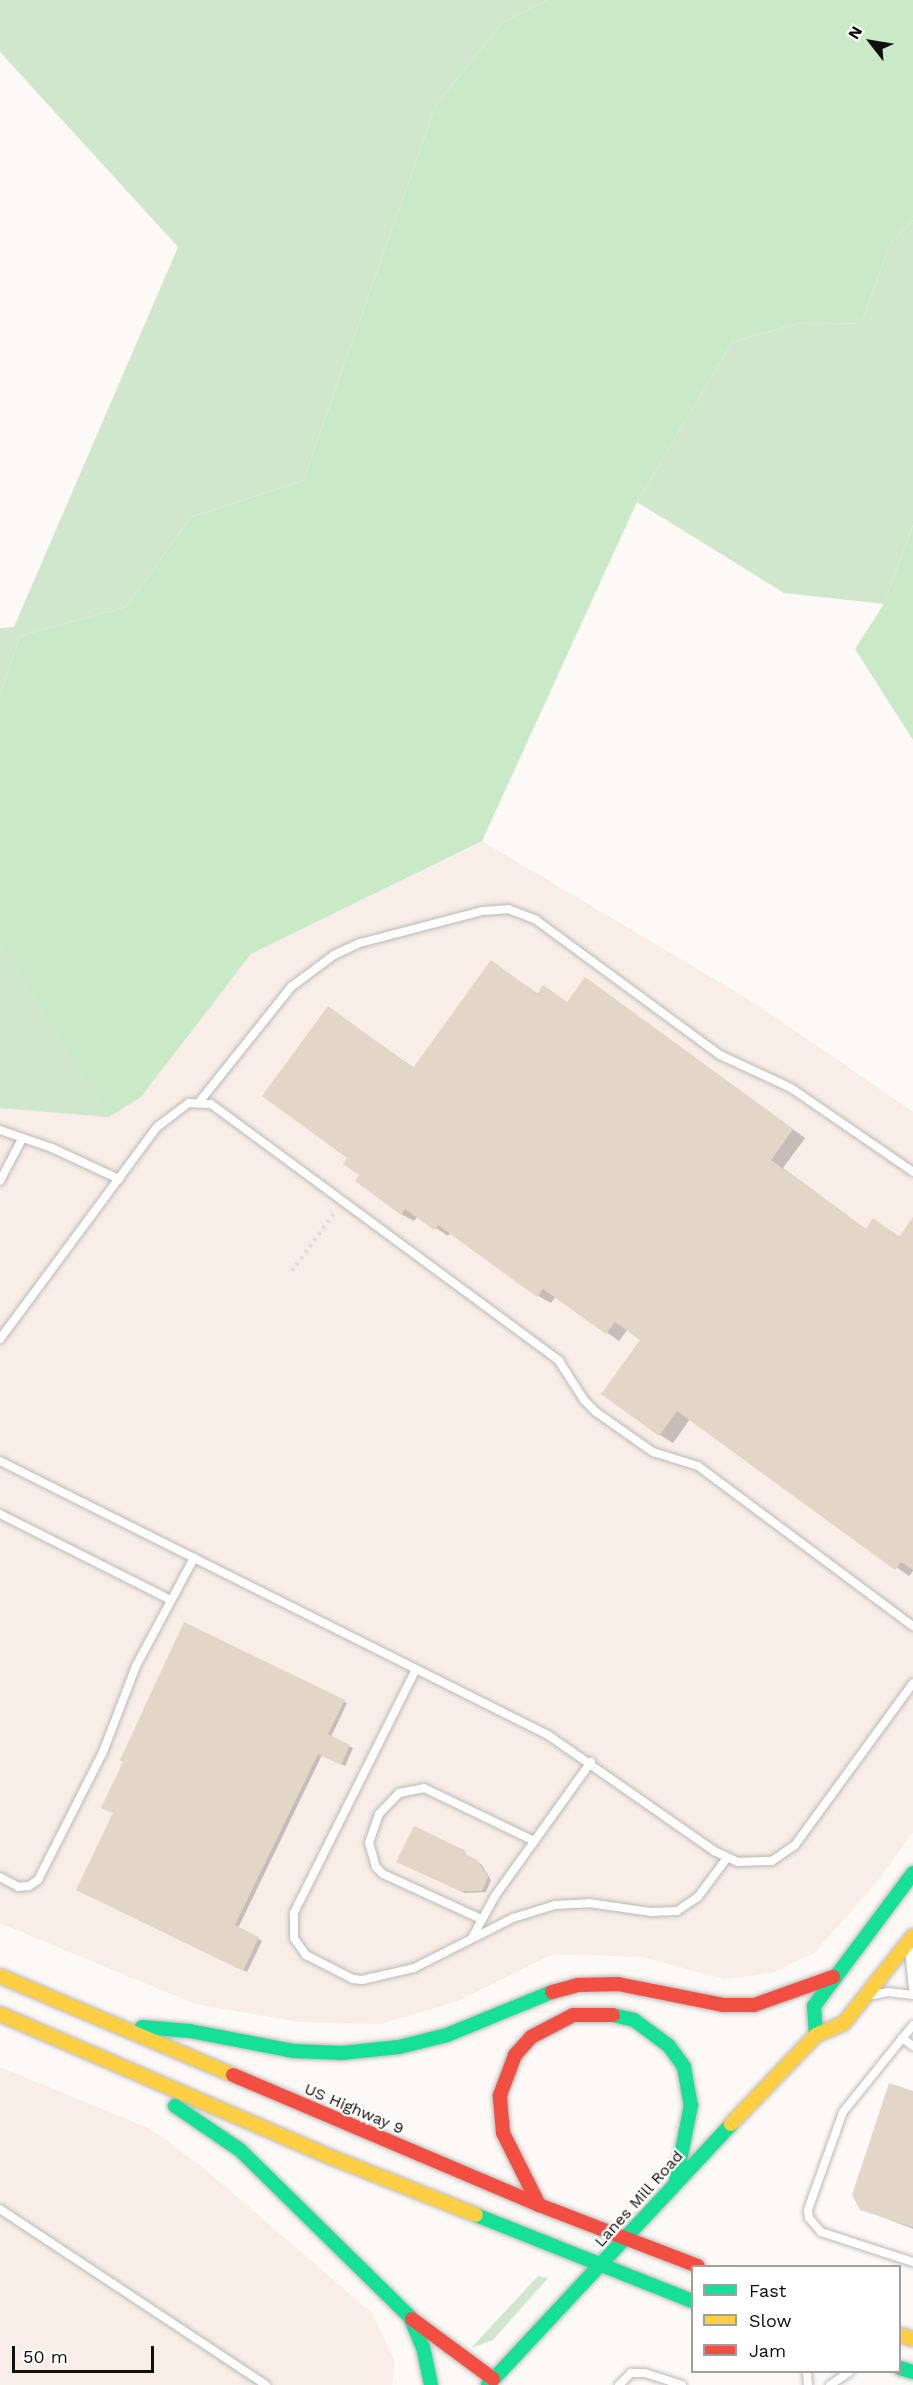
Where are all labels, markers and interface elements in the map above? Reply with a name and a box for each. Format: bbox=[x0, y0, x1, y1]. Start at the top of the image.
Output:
north arrow bbox=[841, 12, 901, 72]
text: N bbox=[844, 23, 866, 42]
street label: US Highway 9 bbox=[301, 2079, 407, 2139]
street label: Lanes Mill Road bbox=[590, 2147, 688, 2251]
legend bbox=[691, 2265, 901, 2373]
text: Fast bbox=[749, 2280, 786, 2301]
text: Slow bbox=[749, 2310, 792, 2331]
scale bar bbox=[15, 2334, 158, 2372]
text: Jam bbox=[749, 2340, 786, 2361]
text: 50 m bbox=[23, 2346, 68, 2367]

